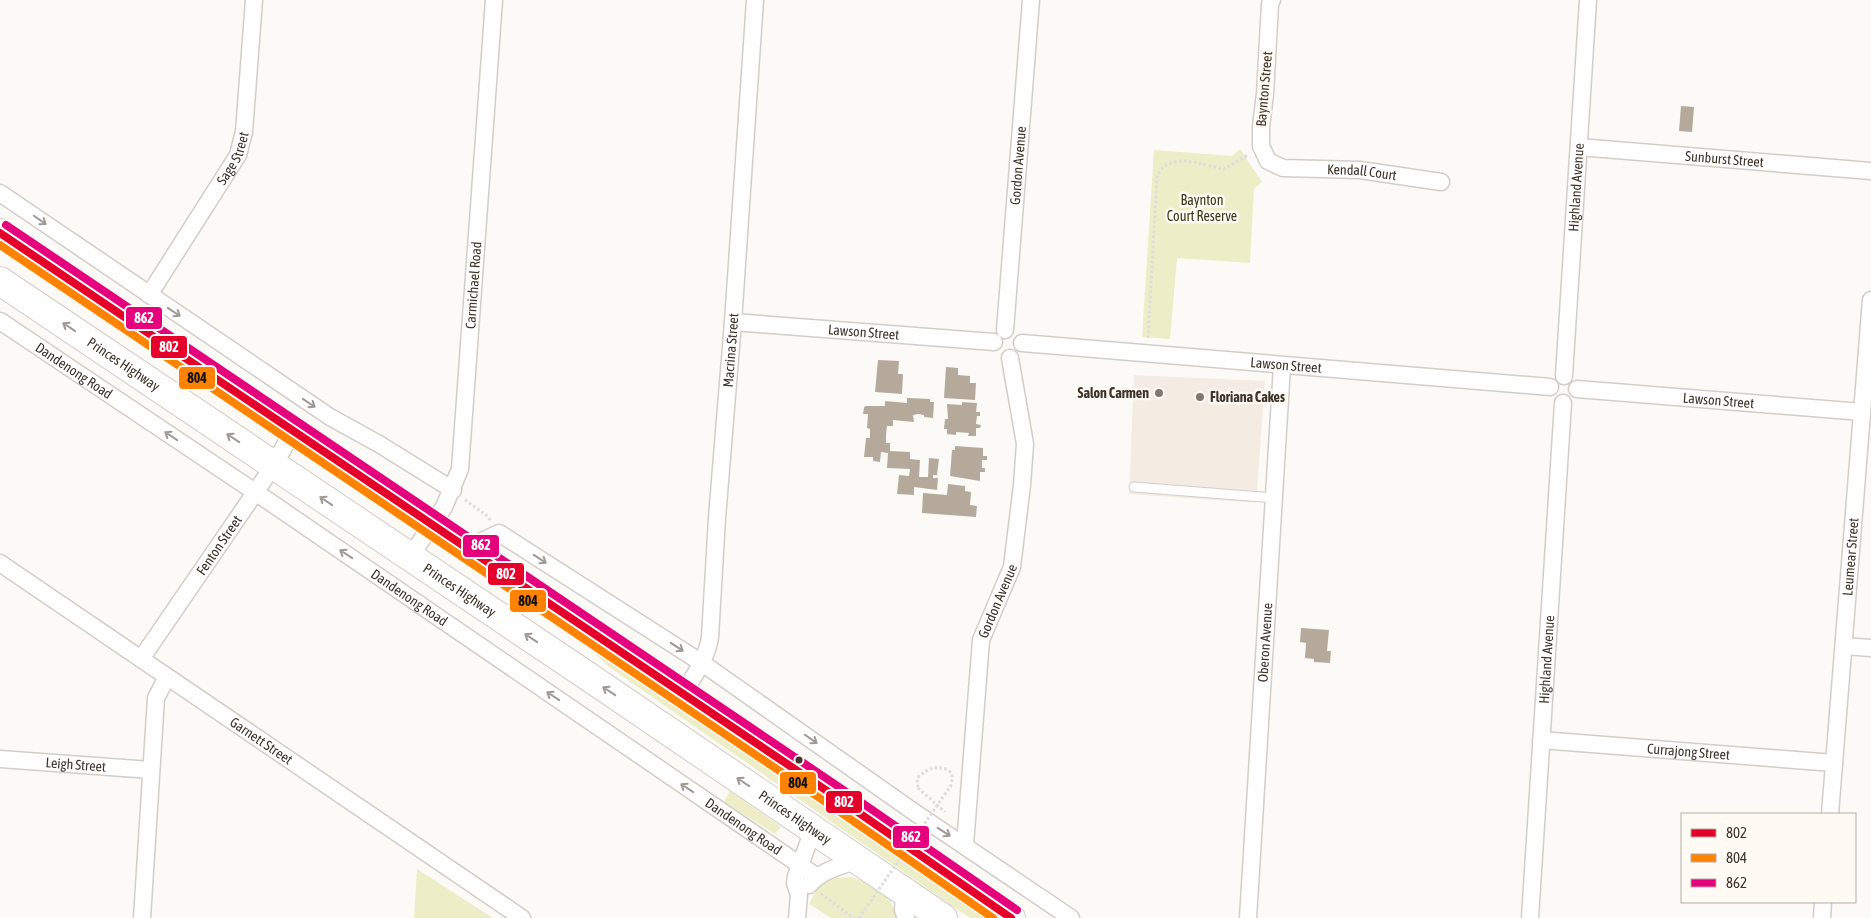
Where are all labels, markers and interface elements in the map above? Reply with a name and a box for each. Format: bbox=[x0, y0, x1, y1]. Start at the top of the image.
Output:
street label: Baynton Street bbox=[1253, 51, 1275, 127]
street label: Gordon Avenue bbox=[1007, 126, 1029, 205]
street label: Sage Street bbox=[213, 130, 252, 188]
street label: Highland Avenue bbox=[1565, 143, 1587, 232]
street label: Sunburst Street bbox=[1685, 148, 1764, 170]
street label: Kendall Court bbox=[1327, 161, 1398, 183]
park label: Baynton Court Reserve bbox=[1167, 192, 1237, 224]
one-way arrow bbox=[33, 215, 47, 225]
street label: Carmichael Road bbox=[462, 241, 484, 329]
line badge: 862 bbox=[125, 306, 163, 330]
one-way arrow bbox=[167, 307, 181, 317]
text: 862 bbox=[134, 310, 154, 326]
street label: Macrina Street bbox=[720, 313, 742, 388]
street label: Lawson Street bbox=[827, 321, 900, 343]
one-way arrow bbox=[63, 322, 77, 332]
street label: Princes Highway bbox=[84, 334, 163, 394]
line badge: 802 bbox=[150, 335, 188, 359]
street label: Dandenong Road bbox=[32, 339, 115, 402]
text: 802 bbox=[159, 339, 179, 355]
street label: Lawson Street bbox=[1250, 354, 1322, 376]
line badge: 804 bbox=[178, 366, 216, 390]
text: 804 bbox=[187, 370, 207, 386]
place label: Salon Carmen bbox=[1078, 385, 1149, 401]
marker: Salon Carmen bbox=[1153, 387, 1165, 399]
place label: Floriana Cakes bbox=[1210, 389, 1285, 405]
street label: Lawson Street bbox=[1682, 390, 1755, 411]
marker: Floriana Cakes bbox=[1194, 391, 1206, 403]
one-way arrow bbox=[302, 398, 316, 408]
one-way arrow bbox=[164, 430, 178, 441]
one-way arrow bbox=[226, 433, 240, 443]
one-way arrow bbox=[320, 495, 334, 505]
street label: Fenton Street bbox=[193, 512, 245, 578]
street label: Leumear Street bbox=[1839, 517, 1862, 597]
line badge: 862 bbox=[462, 534, 500, 558]
text: 862 bbox=[471, 537, 491, 553]
one-way arrow bbox=[340, 549, 354, 559]
one-way arrow bbox=[533, 555, 547, 565]
street label: Princes Highway bbox=[420, 560, 499, 620]
line badge: 802 bbox=[487, 562, 525, 586]
street label: Gordon Avenue bbox=[975, 562, 1020, 640]
street label: Dandenong Road bbox=[368, 566, 451, 629]
text: 802 bbox=[496, 566, 516, 582]
line badge: 804 bbox=[509, 589, 547, 613]
text: 804 bbox=[518, 593, 538, 609]
street label: Oberon Avenue bbox=[1255, 602, 1275, 683]
street label: Highland Avenue bbox=[1536, 615, 1557, 704]
one-way arrow bbox=[524, 633, 538, 643]
one-way arrow bbox=[670, 642, 684, 652]
one-way arrow bbox=[603, 686, 617, 696]
one-way arrow bbox=[546, 691, 560, 701]
street label: Garnett Street bbox=[227, 714, 296, 768]
one-way arrow bbox=[804, 734, 818, 744]
street label: Currajong Street bbox=[1647, 740, 1731, 763]
street label: Leigh Street bbox=[45, 754, 107, 775]
unlabelled marker bbox=[794, 755, 804, 765]
line badge: 804 bbox=[779, 771, 817, 795]
text: 804 bbox=[788, 775, 808, 791]
one-way arrow bbox=[737, 777, 751, 787]
one-way arrow bbox=[680, 782, 694, 793]
street label: Princes Highway bbox=[756, 787, 835, 848]
line badge: 802 bbox=[825, 790, 863, 814]
text: 802 bbox=[834, 794, 854, 810]
street label: Dandenong Road bbox=[702, 795, 785, 858]
legend bbox=[1681, 813, 1856, 903]
text: 802 bbox=[1726, 824, 1747, 841]
line badge: 862 bbox=[892, 825, 930, 849]
one-way arrow bbox=[937, 827, 951, 837]
text: 862 bbox=[901, 829, 921, 845]
text: 804 bbox=[1726, 849, 1747, 866]
text: 862 bbox=[1726, 874, 1747, 891]

